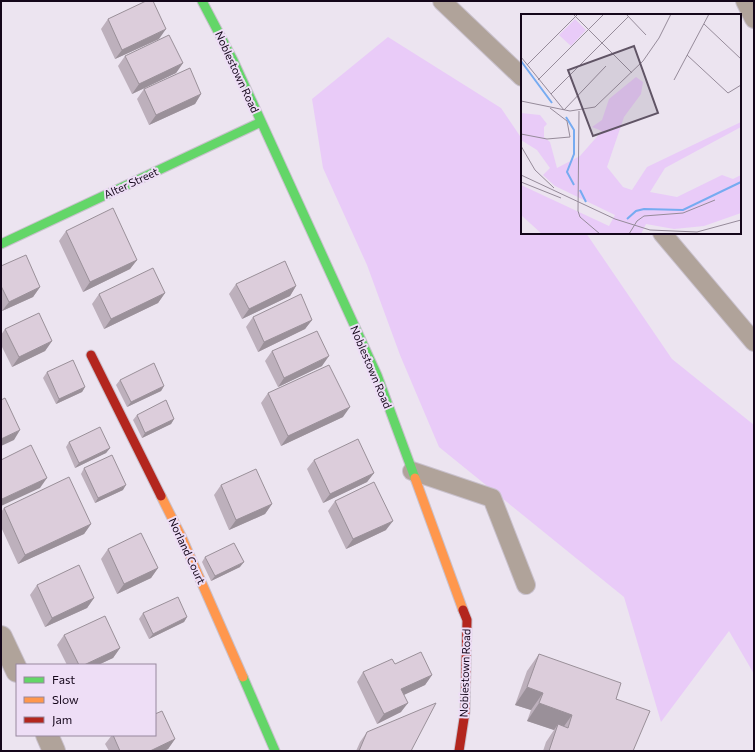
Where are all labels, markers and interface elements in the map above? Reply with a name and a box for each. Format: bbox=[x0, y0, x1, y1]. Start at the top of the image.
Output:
inset map bbox=[521, 14, 741, 234]
street label: Noblestown Road bbox=[213, 29, 262, 115]
street label: Alter Street bbox=[102, 164, 160, 201]
street label: Noblestown Road bbox=[348, 323, 395, 410]
street label: Norland Court bbox=[166, 516, 209, 586]
street label: Noblestown Road bbox=[456, 628, 473, 718]
legend bbox=[16, 664, 156, 736]
text: Fast bbox=[52, 672, 75, 686]
text: Slow bbox=[52, 692, 79, 706]
text: Jam bbox=[52, 712, 72, 727]

